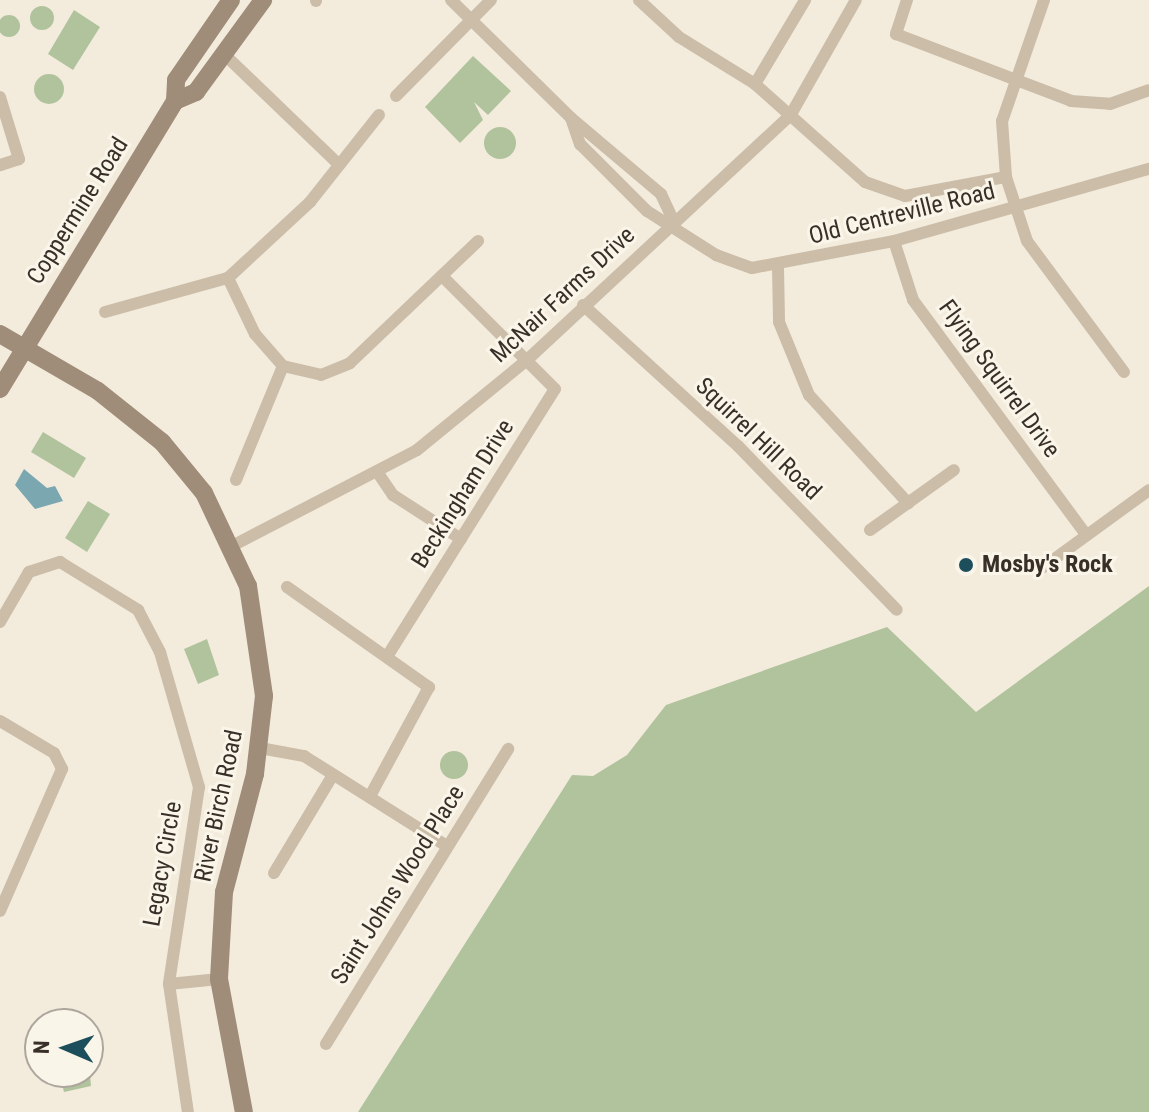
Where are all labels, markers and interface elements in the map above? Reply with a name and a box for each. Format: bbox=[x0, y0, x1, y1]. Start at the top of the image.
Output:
street label: Coppermine Road bbox=[21, 132, 135, 290]
street label: Old Centreville Road bbox=[806, 177, 998, 251]
street label: McNair Farms Drive bbox=[485, 221, 641, 369]
street label: Flying Squirrel Drive bbox=[932, 295, 1066, 463]
street label: Squirrel Hill Road bbox=[689, 372, 827, 506]
street label: Beckingham Drive bbox=[406, 414, 520, 574]
place label: Mosby's Rock bbox=[982, 551, 1113, 579]
marker: Mosby's Rock bbox=[957, 556, 975, 574]
street label: River Birch Road bbox=[189, 727, 249, 885]
street label: Saint Johns Wood Place bbox=[325, 780, 471, 990]
street label: Legacy Circle bbox=[138, 799, 188, 929]
north arrow bbox=[24, 1008, 104, 1088]
text: N bbox=[29, 1040, 54, 1054]

